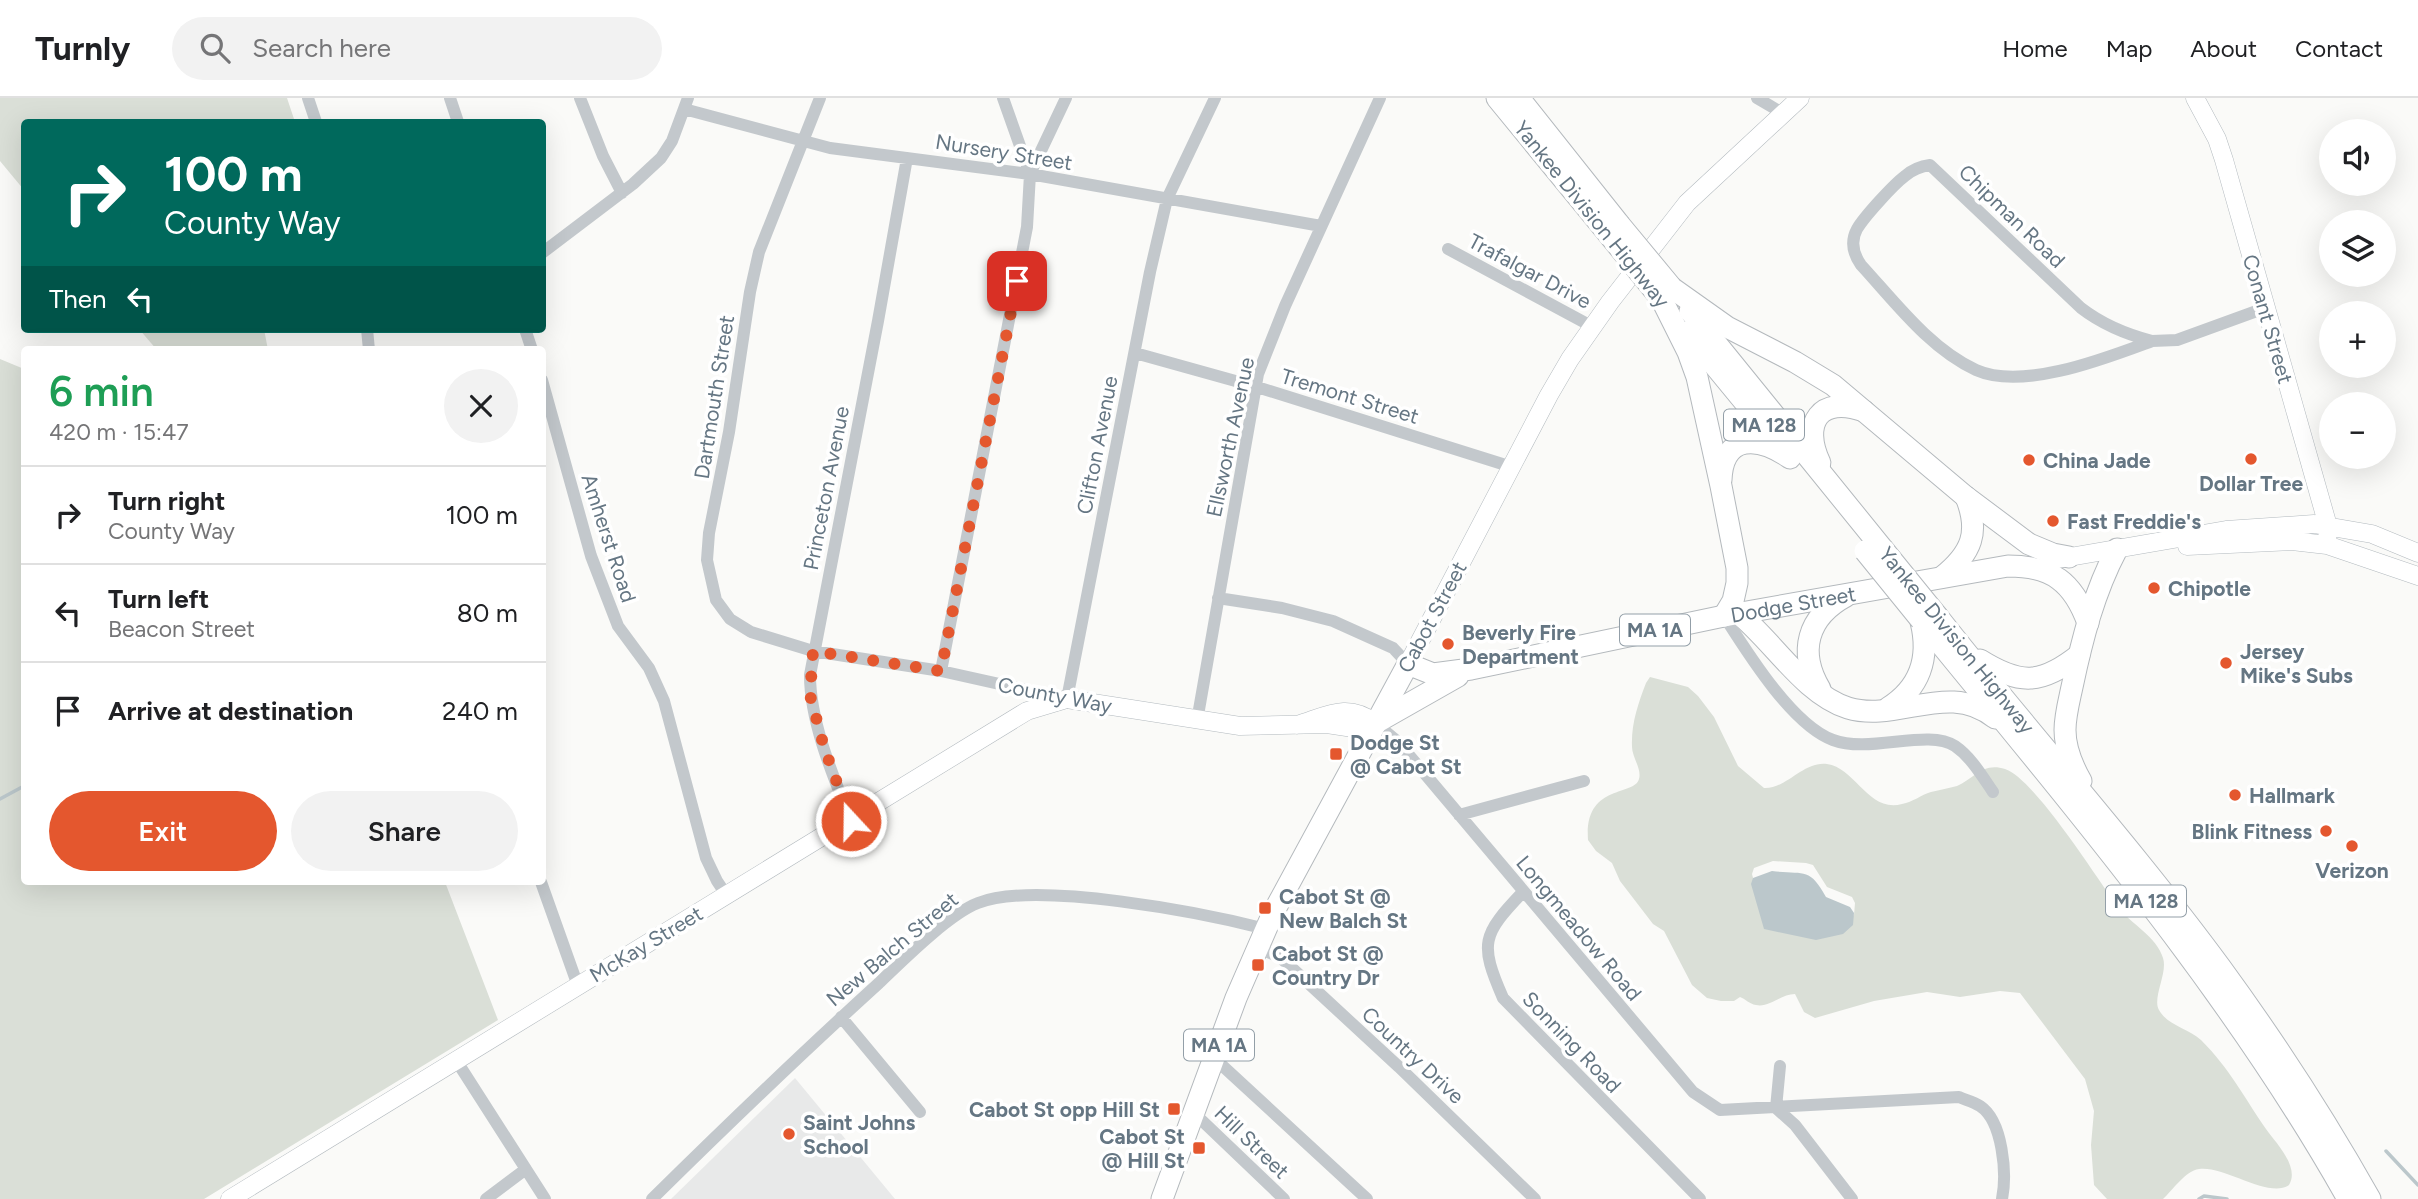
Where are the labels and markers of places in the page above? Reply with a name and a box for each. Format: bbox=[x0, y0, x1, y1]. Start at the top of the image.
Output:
pin bbox=[987, 251, 1047, 311]
place label: China Jade bbox=[2043, 448, 2151, 473]
marker: Dollar Tree bbox=[2243, 451, 2259, 467]
marker: China Jade bbox=[2021, 452, 2037, 468]
place label: Dollar Tree bbox=[2199, 471, 2303, 496]
place label: Fast Freddie's bbox=[2067, 509, 2201, 534]
marker: Fast Freddie's bbox=[2045, 513, 2061, 529]
place label: Chipotle bbox=[2168, 576, 2251, 601]
marker: Chipotle bbox=[2146, 580, 2162, 596]
place label: Beverly Fire Department bbox=[1462, 620, 1579, 669]
marker: Beverly Fire Department bbox=[1440, 636, 1456, 652]
place label: Jersey Mike's Subs bbox=[2240, 639, 2353, 688]
marker: Jersey Mike's Subs bbox=[2218, 655, 2234, 671]
place label: Dodge St @ Cabot St bbox=[1350, 730, 1462, 779]
marker: Dodge St @ Cabot St bbox=[1328, 746, 1344, 762]
place label: Hallmark bbox=[2249, 783, 2336, 808]
marker: Hallmark bbox=[2227, 787, 2243, 803]
place label: Blink Fitness bbox=[2192, 819, 2312, 844]
marker: Blink Fitness bbox=[2318, 823, 2334, 839]
marker: Verizon bbox=[2344, 838, 2360, 854]
place label: Verizon bbox=[2315, 858, 2389, 883]
place label: Cabot St @ New Balch St bbox=[1279, 884, 1408, 933]
marker: Cabot St @ New Balch St bbox=[1257, 900, 1273, 916]
place label: Cabot St @ Country Dr bbox=[1272, 941, 1384, 990]
marker: Cabot St @ Country Dr bbox=[1250, 957, 1266, 973]
place label: Cabot St opp Hill St bbox=[969, 1097, 1160, 1122]
marker: Cabot St opp Hill St bbox=[1166, 1101, 1182, 1117]
place label: Saint Johns School bbox=[803, 1110, 916, 1159]
place label: Cabot St @ Hill St bbox=[1099, 1124, 1185, 1173]
marker: Saint Johns School bbox=[781, 1126, 797, 1142]
marker: Cabot St @ Hill St bbox=[1191, 1140, 1207, 1156]

